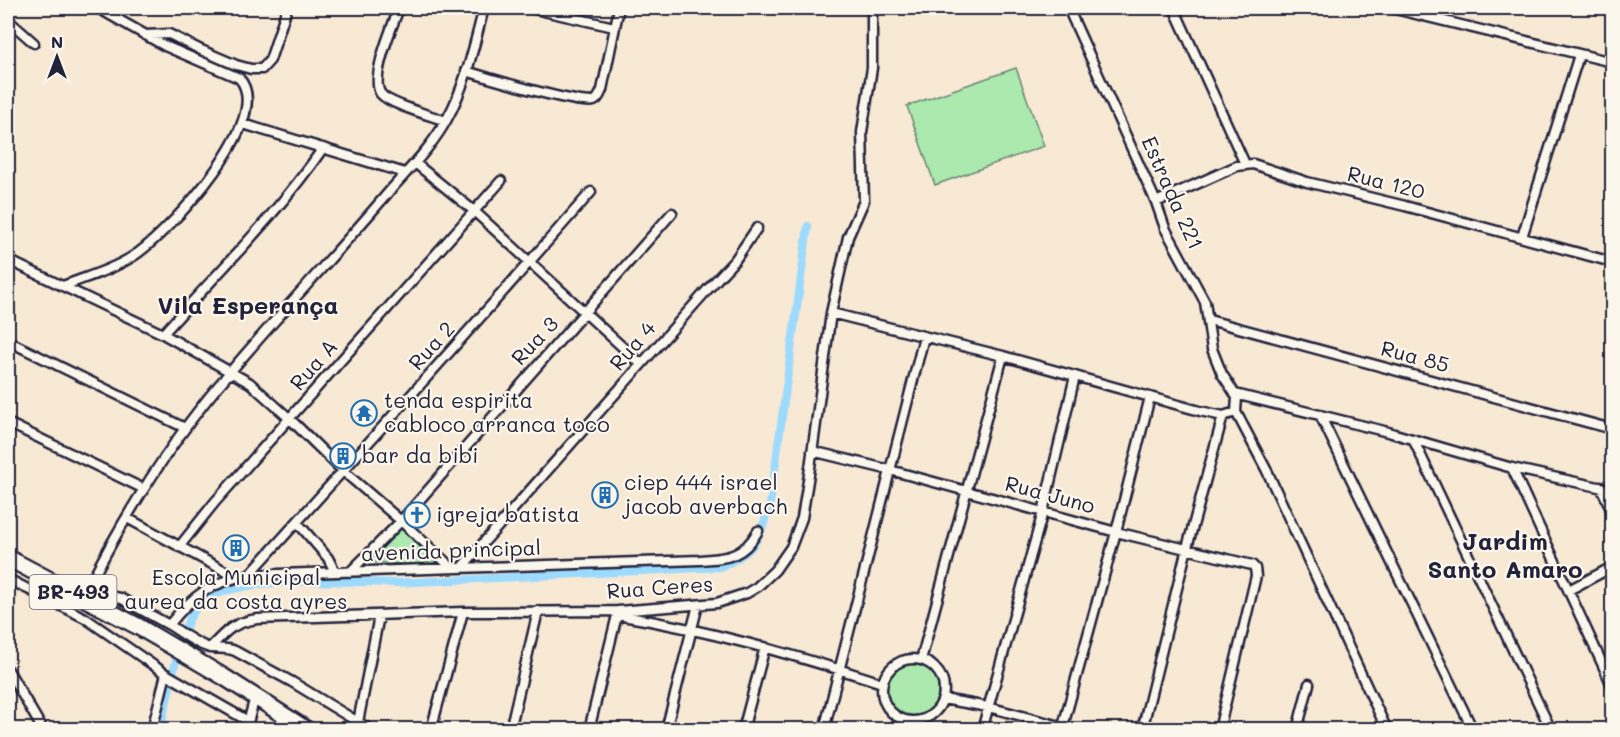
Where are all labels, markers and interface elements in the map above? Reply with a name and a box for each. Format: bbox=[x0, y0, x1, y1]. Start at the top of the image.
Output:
north arrow bbox=[27, 27, 87, 87]
text: N bbox=[51, 31, 63, 52]
street label: Estrada 221 bbox=[1136, 132, 1210, 253]
street label: Rua 120 bbox=[1345, 159, 1428, 204]
district label: Vila Esperança bbox=[158, 289, 338, 320]
street label: Rua 3 bbox=[505, 310, 563, 370]
street label: Rua 4 bbox=[603, 314, 661, 375]
street label: Rua 2 bbox=[402, 315, 460, 375]
street label: Rua A bbox=[283, 333, 343, 395]
street label: Rua 85 bbox=[1378, 333, 1453, 378]
place label: tenda espirita cabloco arranca toco bbox=[384, 386, 610, 437]
temple icon: tenda espirita cabloco arranca toco bbox=[349, 398, 379, 428]
building icon: bar da bibi bbox=[328, 441, 358, 471]
place label: bar da bibi bbox=[362, 441, 478, 468]
place label: ciep 444 israel jacob averbach bbox=[622, 468, 787, 519]
street label: Rua Juno bbox=[1003, 469, 1098, 518]
building icon: ciep 444 israel jacob averbach bbox=[590, 480, 620, 510]
church icon: igreja batista bbox=[402, 500, 432, 530]
place label: igreja batista bbox=[436, 500, 580, 527]
district label: Jardim Santo Amaro bbox=[1428, 525, 1583, 584]
building icon: Escola Municipal aurea da costa ayres bbox=[221, 533, 251, 563]
street label: avenida principal bbox=[361, 533, 541, 566]
place label: Escola Municipal aurea da costa ayres bbox=[125, 563, 347, 614]
street label: Rua Ceres bbox=[606, 569, 714, 604]
road number: BR-493 bbox=[29, 575, 116, 609]

